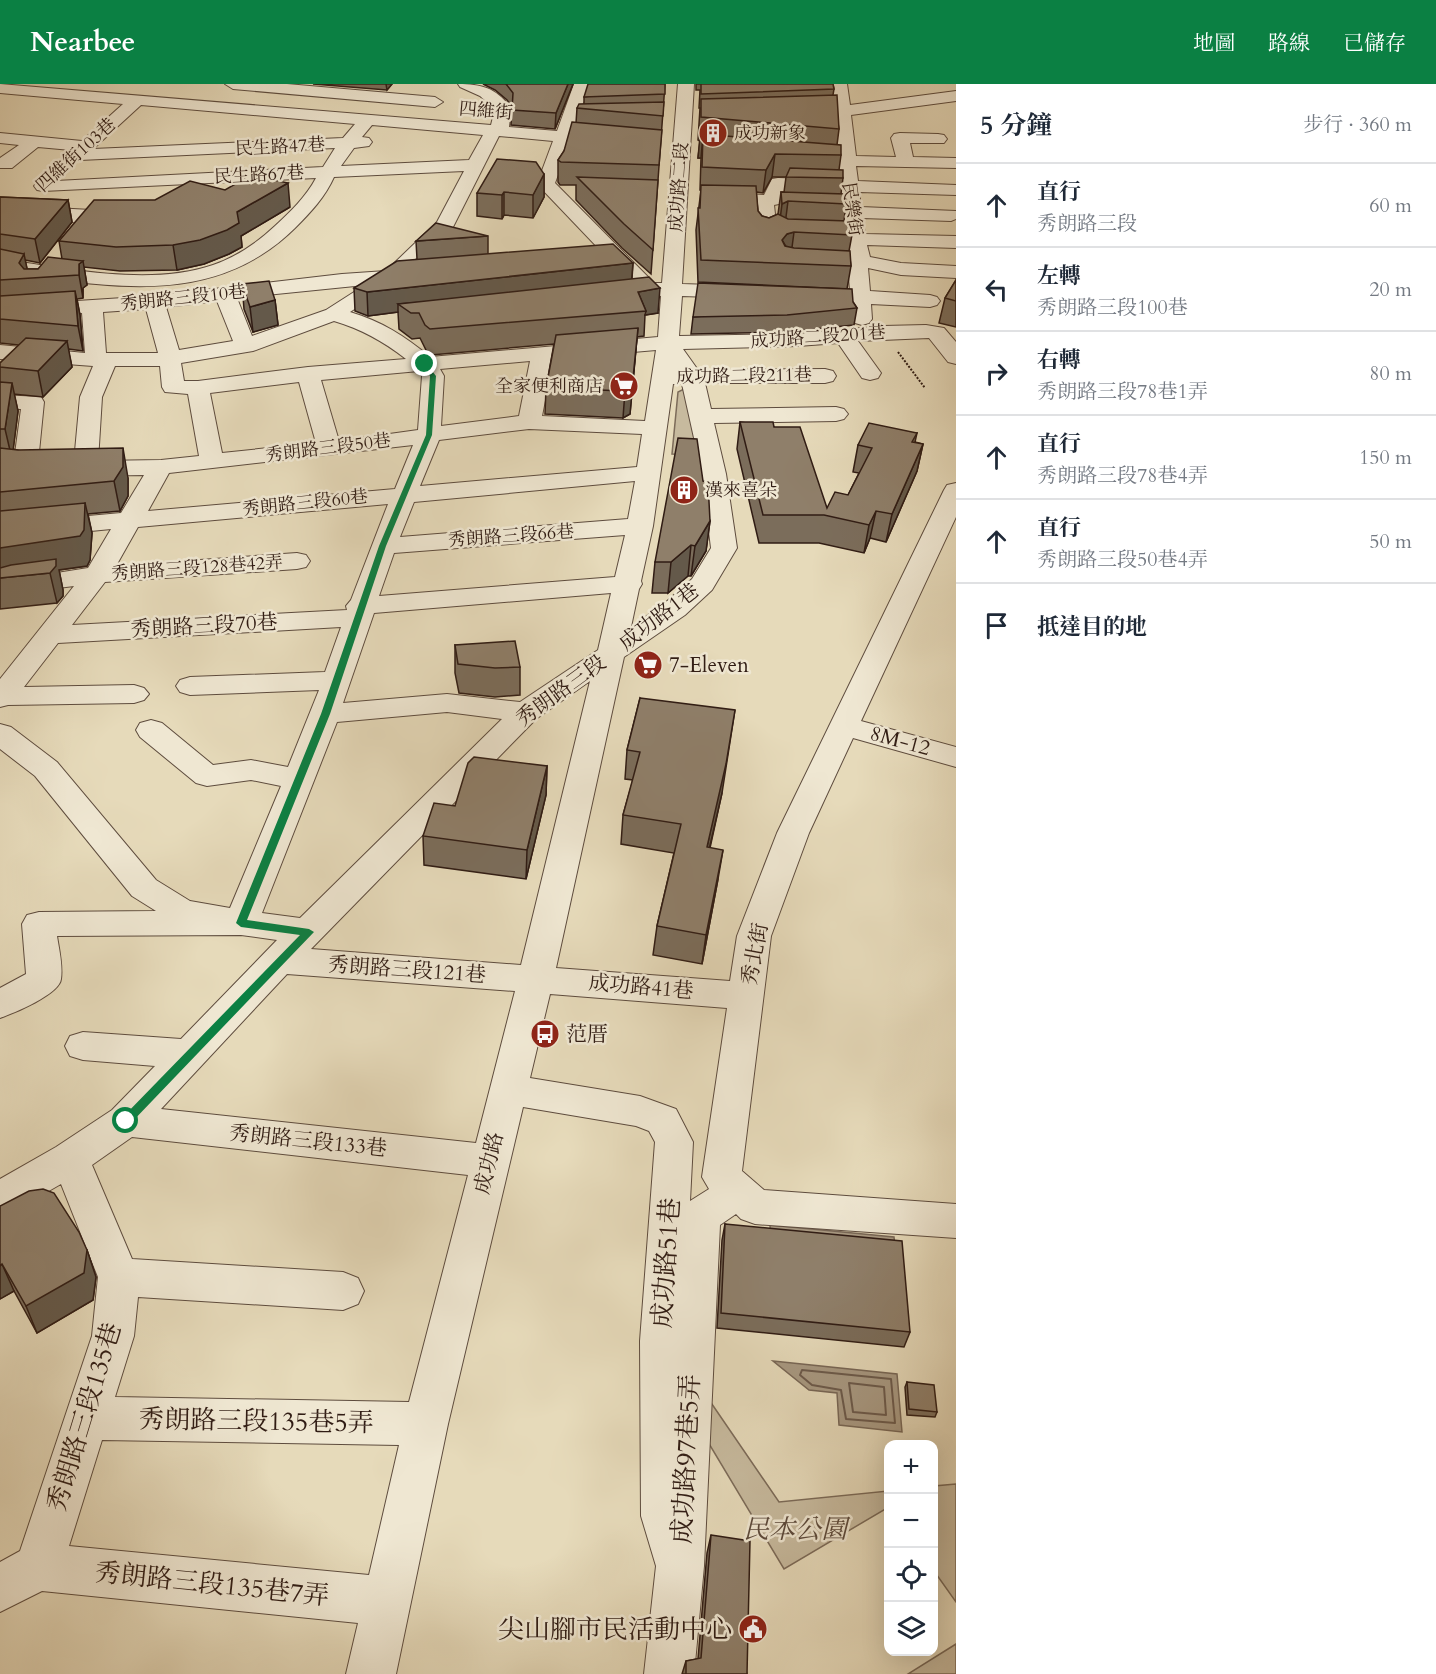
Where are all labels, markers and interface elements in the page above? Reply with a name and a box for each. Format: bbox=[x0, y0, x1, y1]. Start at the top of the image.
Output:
text: Nearbee bbox=[30, 23, 135, 61]
text: 地圖 bbox=[1193, 29, 1235, 58]
text: 路線 bbox=[1268, 29, 1310, 58]
text: 已儲存 bbox=[1343, 29, 1406, 58]
street label: 四維街 bbox=[458, 96, 514, 126]
text: 5 分鐘 bbox=[980, 108, 1052, 143]
text: 步行 · 360 m bbox=[1303, 111, 1412, 138]
street label: 四維街103巷 bbox=[31, 112, 121, 198]
building icon: 成功新象 bbox=[697, 117, 729, 149]
place label: 成功新象 bbox=[734, 121, 806, 146]
street label: 民生路47巷 bbox=[234, 132, 326, 162]
street label: 成功路二段 bbox=[663, 141, 695, 233]
street label: 民生路67巷 bbox=[213, 160, 305, 190]
text: 直行 bbox=[1037, 177, 1081, 207]
street label: 民樂街 bbox=[836, 181, 868, 237]
icon: ahead bbox=[980, 189, 1013, 222]
text: 60 m bbox=[1369, 192, 1412, 219]
text: 秀朗路三段 bbox=[1037, 210, 1137, 237]
text: 左轉 bbox=[1037, 261, 1081, 291]
icon: left bbox=[980, 273, 1013, 306]
text: 20 m bbox=[1369, 276, 1412, 303]
street label: 秀朗路三段10巷 bbox=[119, 279, 247, 317]
text: 秀朗路三段100巷 bbox=[1037, 294, 1188, 321]
street label: 成功路二段201巷 bbox=[749, 320, 887, 354]
text: 右轉 bbox=[1037, 345, 1081, 375]
route end bbox=[411, 350, 437, 376]
icon: right bbox=[980, 357, 1013, 390]
text: 80 m bbox=[1369, 360, 1412, 387]
street label: 成功路二段211巷 bbox=[676, 362, 812, 390]
supermarket icon: 全家便利商店 bbox=[608, 370, 640, 402]
place label: 全家便利商店 bbox=[495, 374, 603, 399]
text: 秀朗路三段78巷1弄 bbox=[1037, 378, 1208, 405]
street label: 秀朗路三段50巷 bbox=[264, 428, 392, 468]
text: 直行 bbox=[1037, 429, 1081, 459]
icon: ahead bbox=[980, 441, 1013, 474]
text: 150 m bbox=[1359, 444, 1412, 471]
text: 秀朗路三段78巷4弄 bbox=[1037, 462, 1208, 489]
building icon: 漢來喜朵 bbox=[668, 474, 700, 506]
place label: 漢來喜朵 bbox=[705, 478, 777, 503]
street label: 秀朗路三段60巷 bbox=[241, 484, 369, 522]
text: 直行 bbox=[1037, 513, 1081, 543]
street label: 秀朗路三段66巷 bbox=[447, 519, 575, 553]
icon: ahead bbox=[980, 525, 1013, 558]
text: 50 m bbox=[1369, 528, 1412, 555]
text: 秀朗路三段50巷4弄 bbox=[1037, 546, 1208, 573]
street label: 秀朗路三段128巷42弄 bbox=[110, 550, 284, 586]
street label: 成功路1巷 bbox=[613, 576, 705, 658]
street label: 秀朗路三段70巷 bbox=[130, 608, 278, 644]
icon: arrive bbox=[980, 609, 1013, 642]
text: 抵達目的地 bbox=[1037, 612, 1147, 642]
street label: 秀朗路三段 bbox=[510, 648, 612, 734]
supermarket icon: 7-Eleven bbox=[632, 649, 664, 681]
place label: 7-Eleven bbox=[669, 651, 749, 680]
street label: 8M-12 bbox=[867, 719, 934, 763]
street label: 秀北街 bbox=[735, 920, 775, 988]
street label: 秀朗路三段121巷 bbox=[327, 950, 487, 990]
street label: 成功路41巷 bbox=[587, 968, 695, 1006]
bus stop icon: 范厝 bbox=[529, 1018, 561, 1050]
place label: 范厝 bbox=[566, 1020, 608, 1049]
route start bbox=[112, 1107, 138, 1133]
street label: 秀朗路三段133巷 bbox=[228, 1118, 388, 1164]
street label: 成功路 bbox=[467, 1129, 511, 1197]
street label: 成功路51巷 bbox=[644, 1197, 688, 1329]
street label: 秀朗路三段135巷 bbox=[39, 1318, 129, 1516]
street label: 成功路97巷5弄 bbox=[664, 1373, 708, 1545]
street label: 秀朗路三段135巷5弄 bbox=[138, 1401, 374, 1441]
map controls bbox=[884, 1440, 938, 1656]
button: + bbox=[884, 1440, 938, 1494]
button: − bbox=[884, 1494, 938, 1548]
park label: 民本公園 bbox=[743, 1512, 851, 1547]
button: locate bbox=[884, 1548, 938, 1602]
street label: 秀朗路三段135巷7弄 bbox=[93, 1554, 331, 1614]
button: layers bbox=[884, 1602, 938, 1656]
place label: 尖山腳市民活動中心 bbox=[498, 1612, 732, 1647]
public building icon: 尖山腳市民活動中心 bbox=[737, 1613, 769, 1645]

